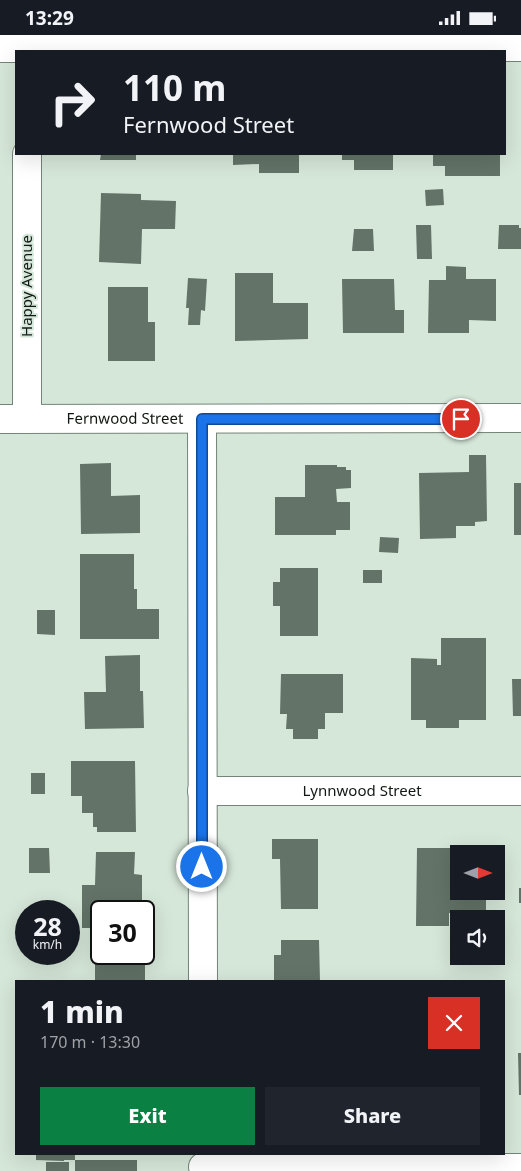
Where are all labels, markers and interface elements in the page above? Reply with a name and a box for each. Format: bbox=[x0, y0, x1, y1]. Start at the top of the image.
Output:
text: 13:29 bbox=[25, 5, 74, 31]
text: 110 m bbox=[123, 64, 226, 111]
icon: right bbox=[40, 70, 105, 135]
text: Fernwood Street bbox=[123, 109, 294, 139]
street label: Happy Avenue bbox=[16, 235, 36, 337]
pin bbox=[440, 398, 482, 440]
icon: arrive bbox=[447, 405, 475, 433]
street label: Fernwood Street bbox=[67, 408, 184, 428]
street label: Lynnwood Street bbox=[302, 780, 422, 800]
position arrow bbox=[175, 840, 227, 892]
north arrow bbox=[450, 845, 505, 900]
map controls bbox=[450, 845, 505, 965]
speed limit sign: 30 bbox=[90, 900, 155, 965]
text: 28 bbox=[33, 909, 62, 943]
button: sound bbox=[450, 910, 505, 965]
text: km/h bbox=[33, 936, 62, 953]
text: 1 min bbox=[40, 991, 124, 1032]
button: close bbox=[428, 997, 480, 1049]
text: 170 m · 13:30 bbox=[40, 1031, 140, 1053]
button: Exit bbox=[40, 1087, 255, 1145]
button: Share bbox=[265, 1087, 480, 1145]

